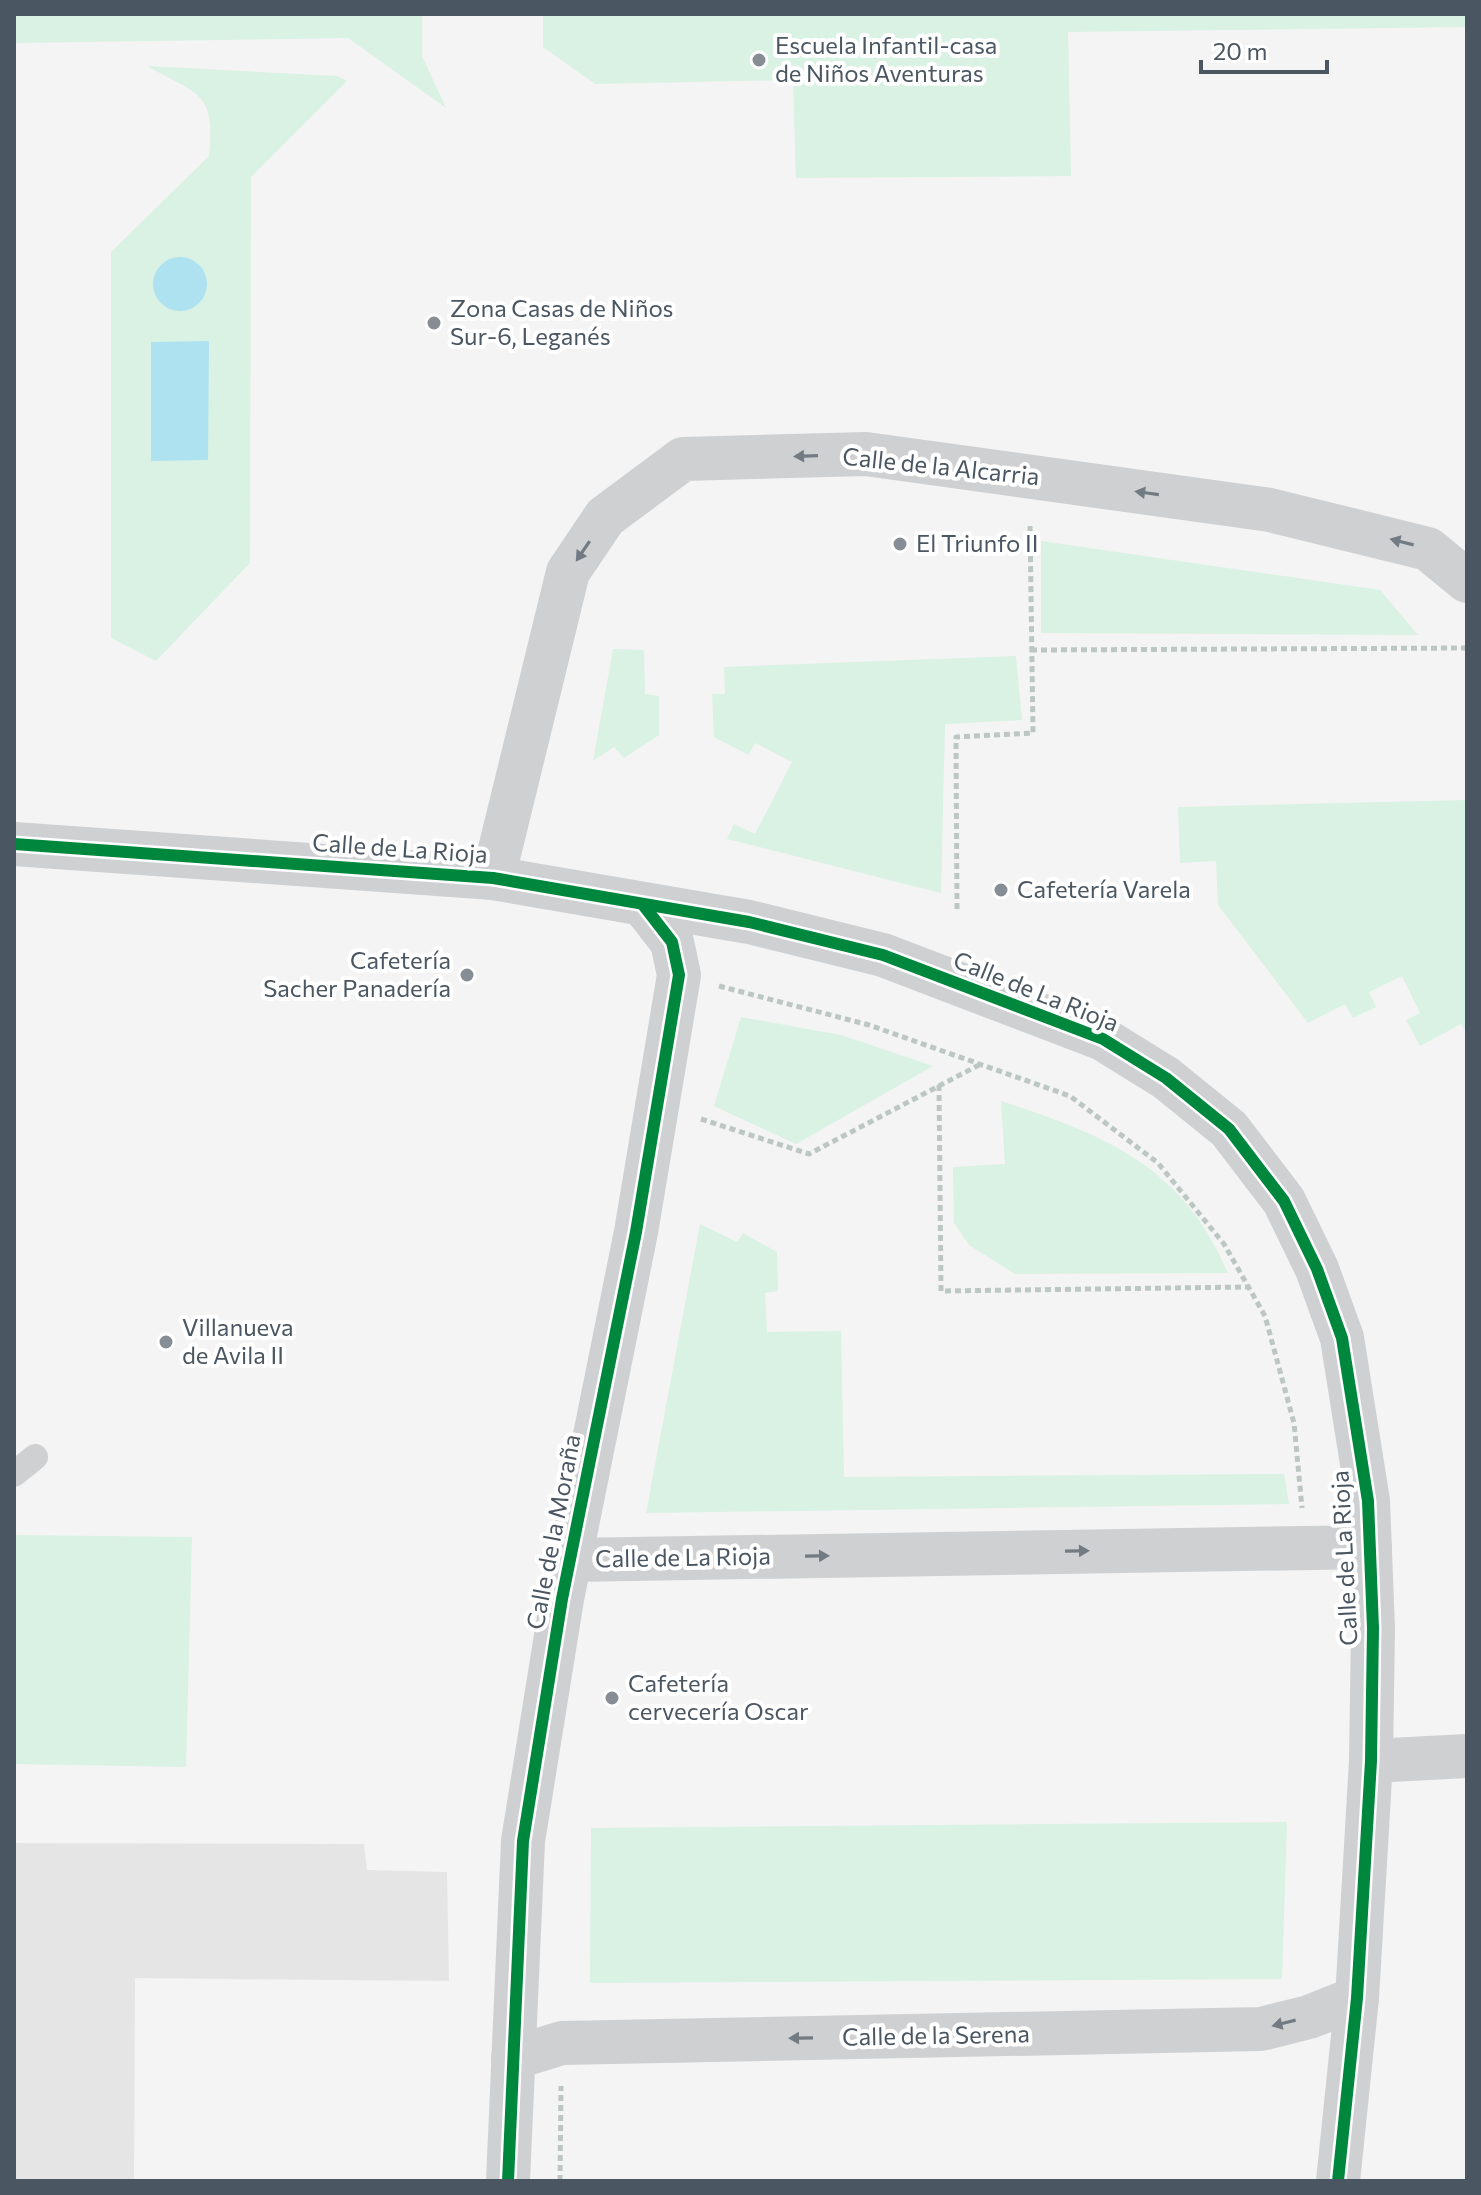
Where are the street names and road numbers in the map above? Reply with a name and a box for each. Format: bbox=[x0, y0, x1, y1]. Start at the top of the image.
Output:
street label: Calle de la Alcarria bbox=[841, 441, 1041, 490]
street label: Calle de La Rioja bbox=[311, 827, 489, 868]
street label: Calle de La Rioja bbox=[950, 944, 1123, 1037]
street label: Calle de la Moraña bbox=[519, 1432, 586, 1632]
street label: Calle de La Rioja bbox=[1324, 1470, 1363, 1647]
street label: Calle de La Rioja bbox=[595, 1540, 771, 1573]
street label: Calle de la Serena bbox=[842, 2018, 1030, 2051]

